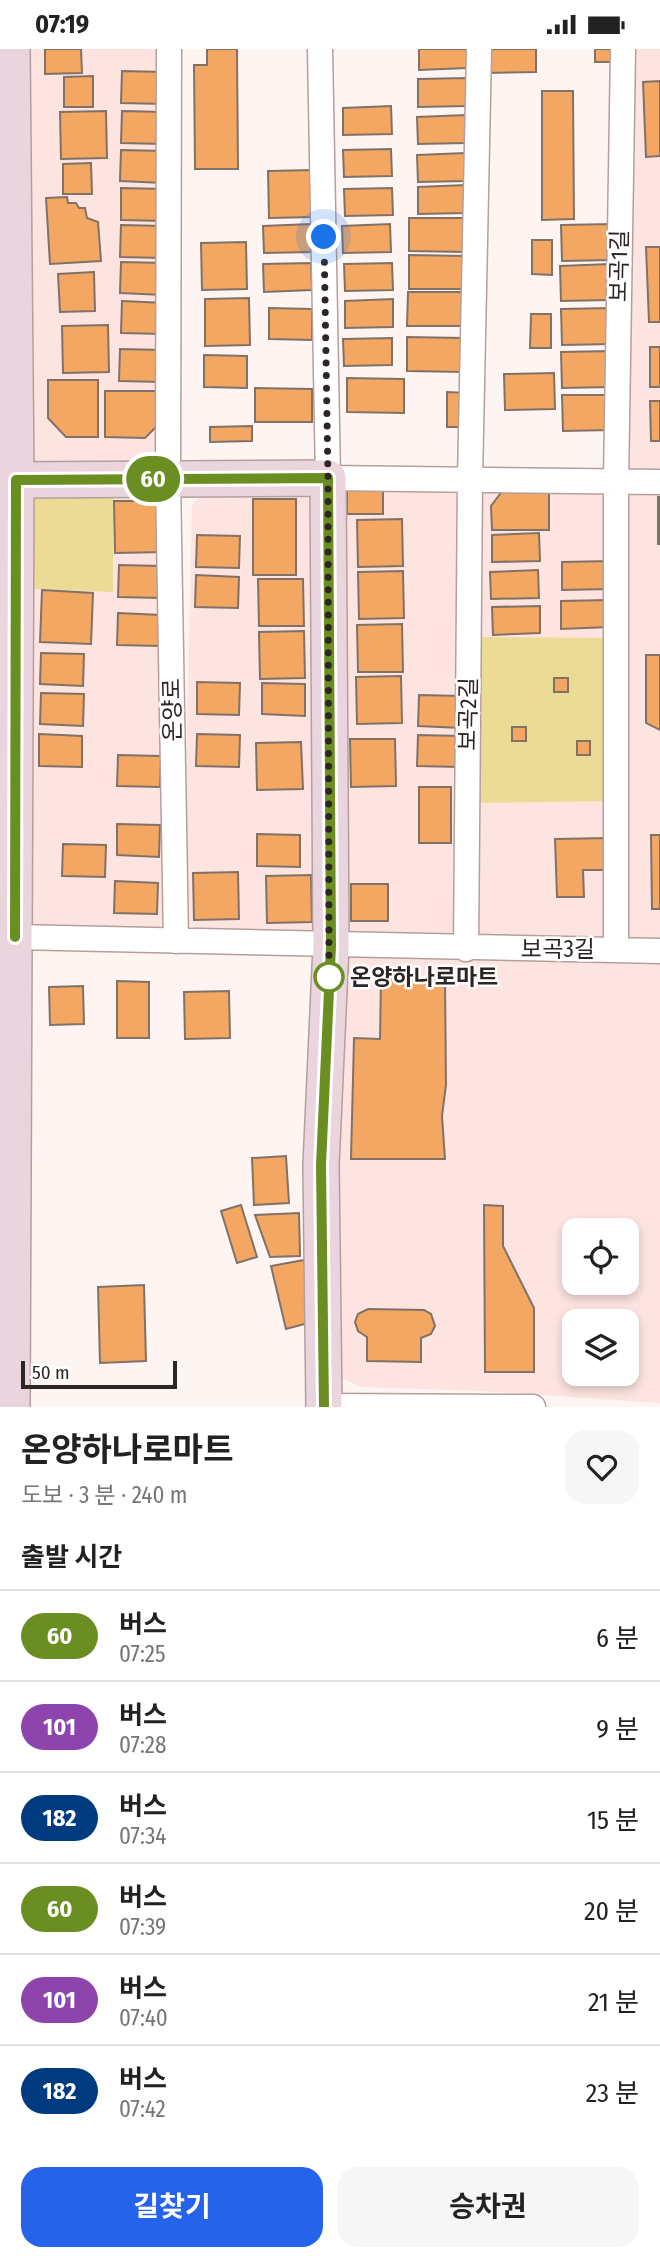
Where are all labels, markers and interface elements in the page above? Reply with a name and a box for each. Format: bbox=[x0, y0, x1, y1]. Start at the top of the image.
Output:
text: 07:19 bbox=[35, 9, 89, 40]
your location bbox=[306, 219, 341, 254]
street label: 보곡1길 bbox=[604, 230, 634, 302]
line badge: 60 bbox=[122, 456, 184, 502]
text: 60 bbox=[140, 465, 166, 493]
street label: 보곡2길 bbox=[453, 677, 483, 751]
street label: 온양로 bbox=[157, 678, 187, 742]
street label: 보곡3길 bbox=[521, 935, 595, 963]
marker: 온양하나로마트 bbox=[314, 962, 344, 992]
place label: 온양하나로마트 bbox=[350, 963, 498, 991]
map controls bbox=[562, 1218, 639, 1386]
button: locate bbox=[562, 1218, 639, 1295]
button: layers bbox=[562, 1309, 639, 1386]
scale bar bbox=[21, 1358, 177, 1390]
text: 50 m bbox=[32, 1361, 70, 1384]
text: 온양하나로마트 bbox=[21, 1430, 234, 1470]
button: heart bbox=[565, 1430, 639, 1504]
text: 도보 · 3 분 · 240 m bbox=[21, 1481, 188, 1509]
text: 출발 시간 bbox=[21, 1542, 122, 1573]
text: 버스 bbox=[119, 1609, 167, 1640]
text: 60 bbox=[47, 1622, 72, 1650]
text: 6 분 bbox=[596, 1623, 639, 1654]
text: 07:25 bbox=[119, 1640, 165, 1668]
text: 버스 bbox=[119, 1700, 167, 1731]
text: 101 bbox=[43, 1713, 76, 1741]
text: 9 분 bbox=[596, 1714, 639, 1745]
text: 07:28 bbox=[119, 1731, 166, 1759]
text: 버스 bbox=[119, 1791, 167, 1822]
text: 182 bbox=[43, 1804, 76, 1832]
text: 15 분 bbox=[587, 1805, 639, 1836]
text: 07:34 bbox=[119, 1822, 166, 1850]
text: 버스 bbox=[119, 1882, 167, 1913]
text: 60 bbox=[47, 1895, 72, 1923]
text: 20 분 bbox=[584, 1896, 639, 1927]
text: 07:39 bbox=[119, 1913, 166, 1941]
text: 버스 bbox=[119, 1973, 167, 2004]
text: 101 bbox=[43, 1986, 76, 2014]
text: 21 분 bbox=[588, 1987, 639, 2018]
text: 07:40 bbox=[119, 2004, 168, 2032]
text: 버스 bbox=[119, 2064, 167, 2095]
text: 182 bbox=[43, 2077, 76, 2105]
text: 23 분 bbox=[586, 2078, 639, 2109]
text: 07:42 bbox=[119, 2095, 166, 2123]
button: 길찾기 bbox=[21, 2167, 323, 2247]
button: 승차권 bbox=[337, 2167, 639, 2247]

